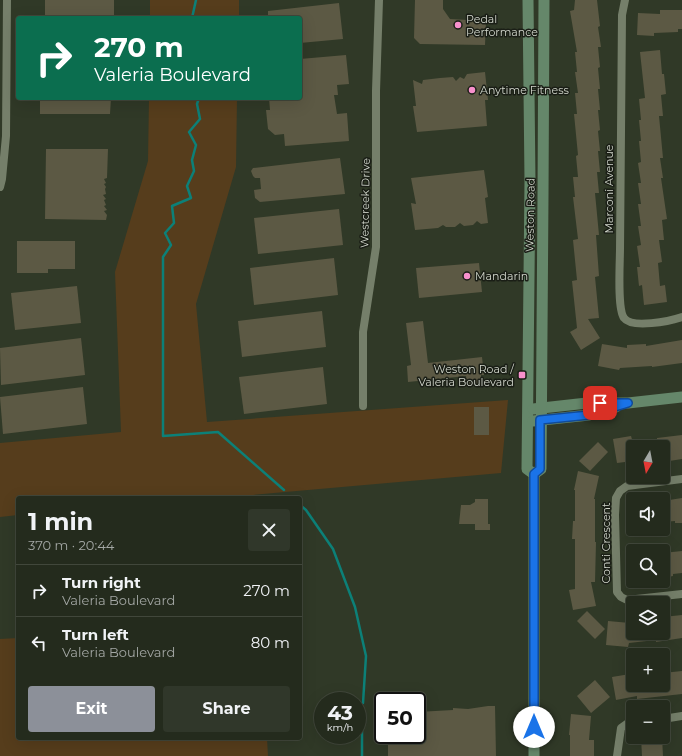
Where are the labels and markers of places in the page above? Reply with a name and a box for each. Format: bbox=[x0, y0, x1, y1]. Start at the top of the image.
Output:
place label: Pedal Performance bbox=[466, 12, 538, 39]
marker: Pedal Performance bbox=[453, 20, 463, 30]
place label: Anytime Fitness bbox=[480, 83, 570, 97]
marker: Anytime Fitness bbox=[467, 85, 477, 95]
place label: Mandarin bbox=[475, 269, 528, 283]
marker: Mandarin bbox=[462, 271, 472, 281]
place label: Weston Road / Valeria Boulevard bbox=[418, 362, 515, 389]
marker: Weston Road / Valeria Boulevard bbox=[517, 370, 527, 380]
pin bbox=[583, 386, 617, 420]

